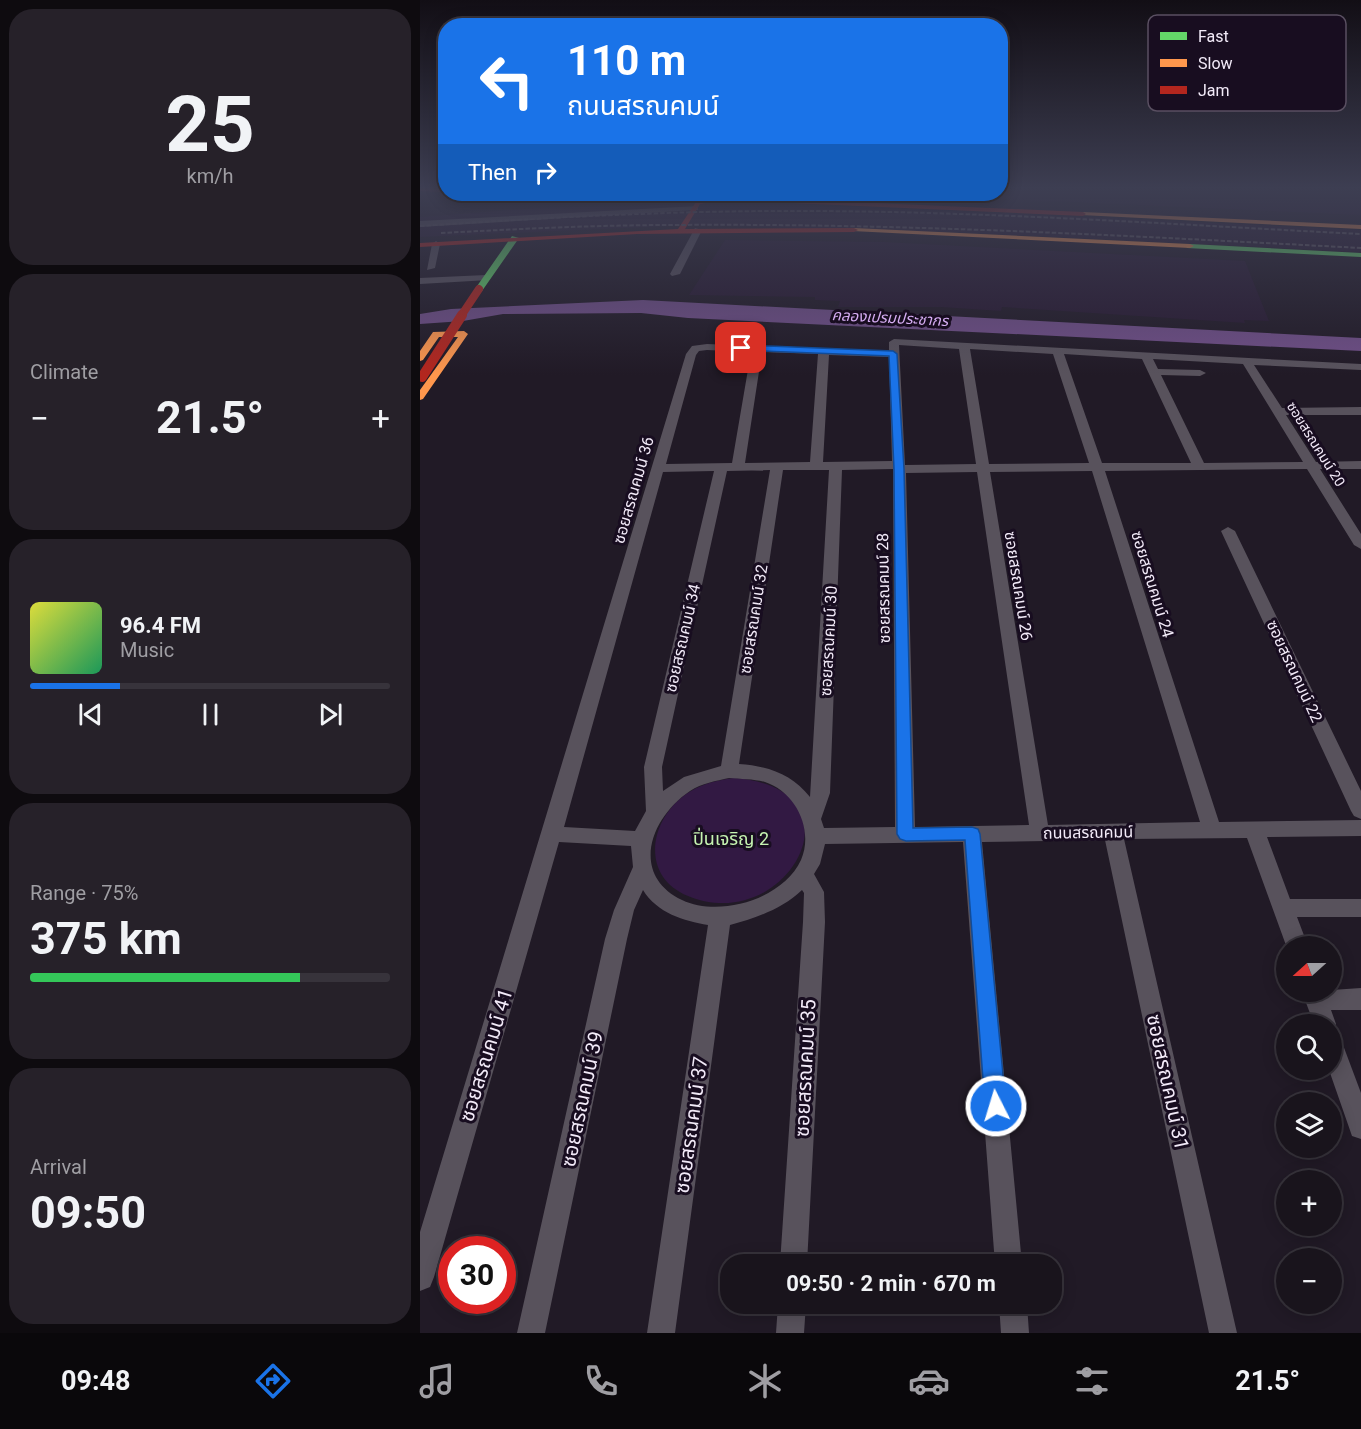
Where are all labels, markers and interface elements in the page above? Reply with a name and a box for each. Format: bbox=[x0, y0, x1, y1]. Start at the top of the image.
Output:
legend bbox=[1148, 15, 1346, 111]
text: Fast bbox=[1198, 27, 1229, 46]
text: 110 m bbox=[567, 36, 686, 85]
icon: left bbox=[468, 42, 546, 120]
text: Slow bbox=[1198, 54, 1233, 73]
text: 25 bbox=[165, 79, 255, 170]
text: Jam bbox=[1198, 81, 1230, 100]
text: ถนนสรณคมน์ bbox=[567, 90, 719, 122]
icon: right bbox=[529, 156, 562, 189]
text: Then bbox=[468, 160, 517, 185]
text: km/h bbox=[187, 164, 233, 188]
water label: คลองเปรมประชากร bbox=[831, 306, 950, 330]
pin bbox=[715, 322, 766, 373]
icon: arrive bbox=[724, 331, 757, 364]
text: Climate bbox=[30, 360, 98, 384]
text: 21.5° bbox=[156, 391, 264, 444]
text: − bbox=[30, 399, 49, 438]
text: + bbox=[371, 399, 390, 438]
street label: ซอยสรณคมน์ 20 bbox=[1284, 399, 1348, 489]
street label: ซอยสรณคมน์ 36 bbox=[609, 434, 658, 546]
street label: ซอยสรณคมน์ 24 bbox=[1127, 529, 1178, 640]
street label: ซอยสรณคมน์ 26 bbox=[1000, 530, 1037, 642]
street label: ซอยสรณคมน์ 28 bbox=[873, 533, 894, 643]
street label: ซอยสรณคมน์ 32 bbox=[735, 563, 772, 675]
street label: ซอยสรณคมน์ 34 bbox=[661, 582, 704, 694]
street label: ซอยสรณคมน์ 30 bbox=[816, 585, 841, 697]
text: 96.4 FM bbox=[120, 613, 201, 638]
street label: ซอยสรณคมน์ 22 bbox=[1263, 617, 1327, 725]
text: Music bbox=[120, 638, 174, 662]
icon: previous bbox=[74, 698, 107, 731]
icon: pause bbox=[194, 698, 227, 731]
icon: next bbox=[314, 698, 347, 731]
street label: ถนนสรณคมน์ bbox=[1043, 822, 1133, 843]
district label: ปิ่นเจริญ 2 bbox=[693, 827, 769, 849]
text: Range · 75% bbox=[30, 881, 138, 905]
text: 375 km bbox=[30, 912, 182, 965]
north arrow bbox=[1276, 936, 1342, 1002]
map controls bbox=[1276, 936, 1342, 1314]
street label: ซอยสรณคมน์ 41 bbox=[454, 985, 518, 1125]
street label: ซอยสรณคมน์ 35 bbox=[789, 998, 821, 1138]
street label: ซอยสรณคมน์ 31 bbox=[1142, 1012, 1194, 1152]
button: search bbox=[1276, 1014, 1342, 1080]
street label: ซอยสรณคมน์ 39 bbox=[556, 1029, 608, 1169]
street label: ซอยสรณคมน์ 37 bbox=[670, 1055, 712, 1195]
position arrow bbox=[964, 1074, 1028, 1138]
button: layers bbox=[1276, 1092, 1342, 1158]
text: Arrival bbox=[30, 1155, 87, 1179]
button: + bbox=[1276, 1170, 1342, 1236]
text: 09:50 bbox=[30, 1186, 146, 1239]
speed limit sign: 30 bbox=[438, 1236, 516, 1314]
button: − bbox=[1276, 1248, 1342, 1314]
text: 09:50 · 2 min · 670 m bbox=[786, 1271, 996, 1296]
icon: directions bbox=[252, 1360, 294, 1402]
icon: music bbox=[416, 1360, 458, 1402]
icon: phone bbox=[580, 1360, 622, 1402]
icon: climate bbox=[744, 1360, 786, 1402]
icon: car bbox=[908, 1360, 950, 1402]
icon: filters bbox=[1071, 1360, 1113, 1402]
text: 09:48 bbox=[61, 1365, 130, 1397]
text: 21.5° bbox=[1235, 1365, 1300, 1397]

